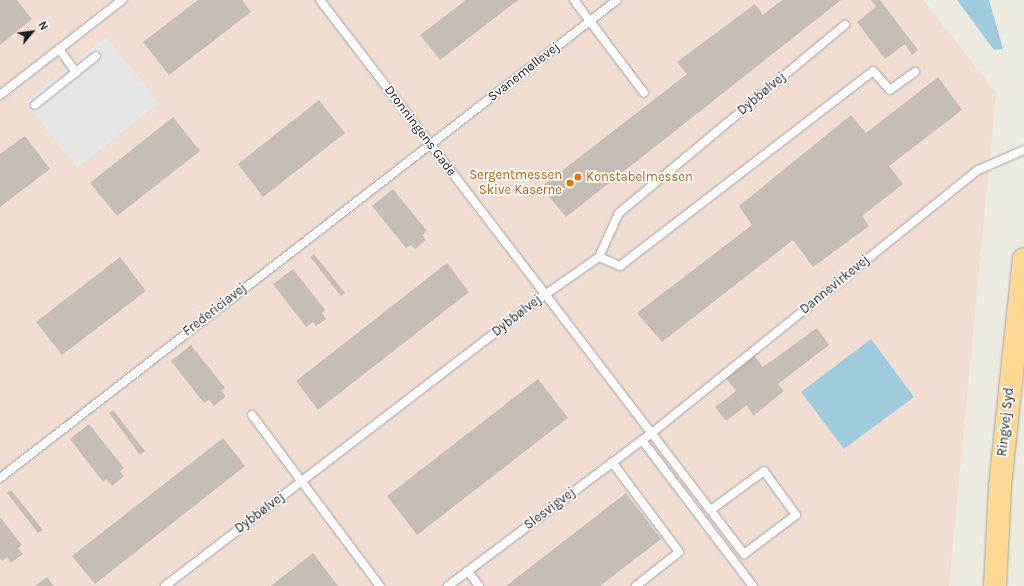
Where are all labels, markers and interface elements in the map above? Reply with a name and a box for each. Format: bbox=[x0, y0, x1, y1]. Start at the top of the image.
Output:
north arrow bbox=[12, 12, 52, 52]
text: N bbox=[35, 19, 51, 33]
street label: Svanemøllevej bbox=[485, 39, 563, 105]
street label: Dybbølvej bbox=[735, 69, 789, 119]
street label: Dronningens Gade bbox=[381, 83, 459, 179]
place label: Sergentmessen Skive Kaserne bbox=[469, 168, 562, 199]
place label: Konstabelmessen bbox=[586, 169, 693, 185]
marker: Konstabelmessen bbox=[573, 172, 583, 182]
marker: Sergentmessen Skive Kaserne bbox=[565, 178, 575, 188]
street label: Dannevirkevej bbox=[797, 252, 873, 318]
street label: Fredericiavej bbox=[180, 280, 250, 340]
street label: Dybbølvej bbox=[489, 292, 545, 340]
street label: Ringvej Syd bbox=[995, 387, 1017, 457]
street label: Slesvigvej bbox=[521, 485, 579, 533]
street label: Dybbølvej bbox=[232, 489, 288, 537]

